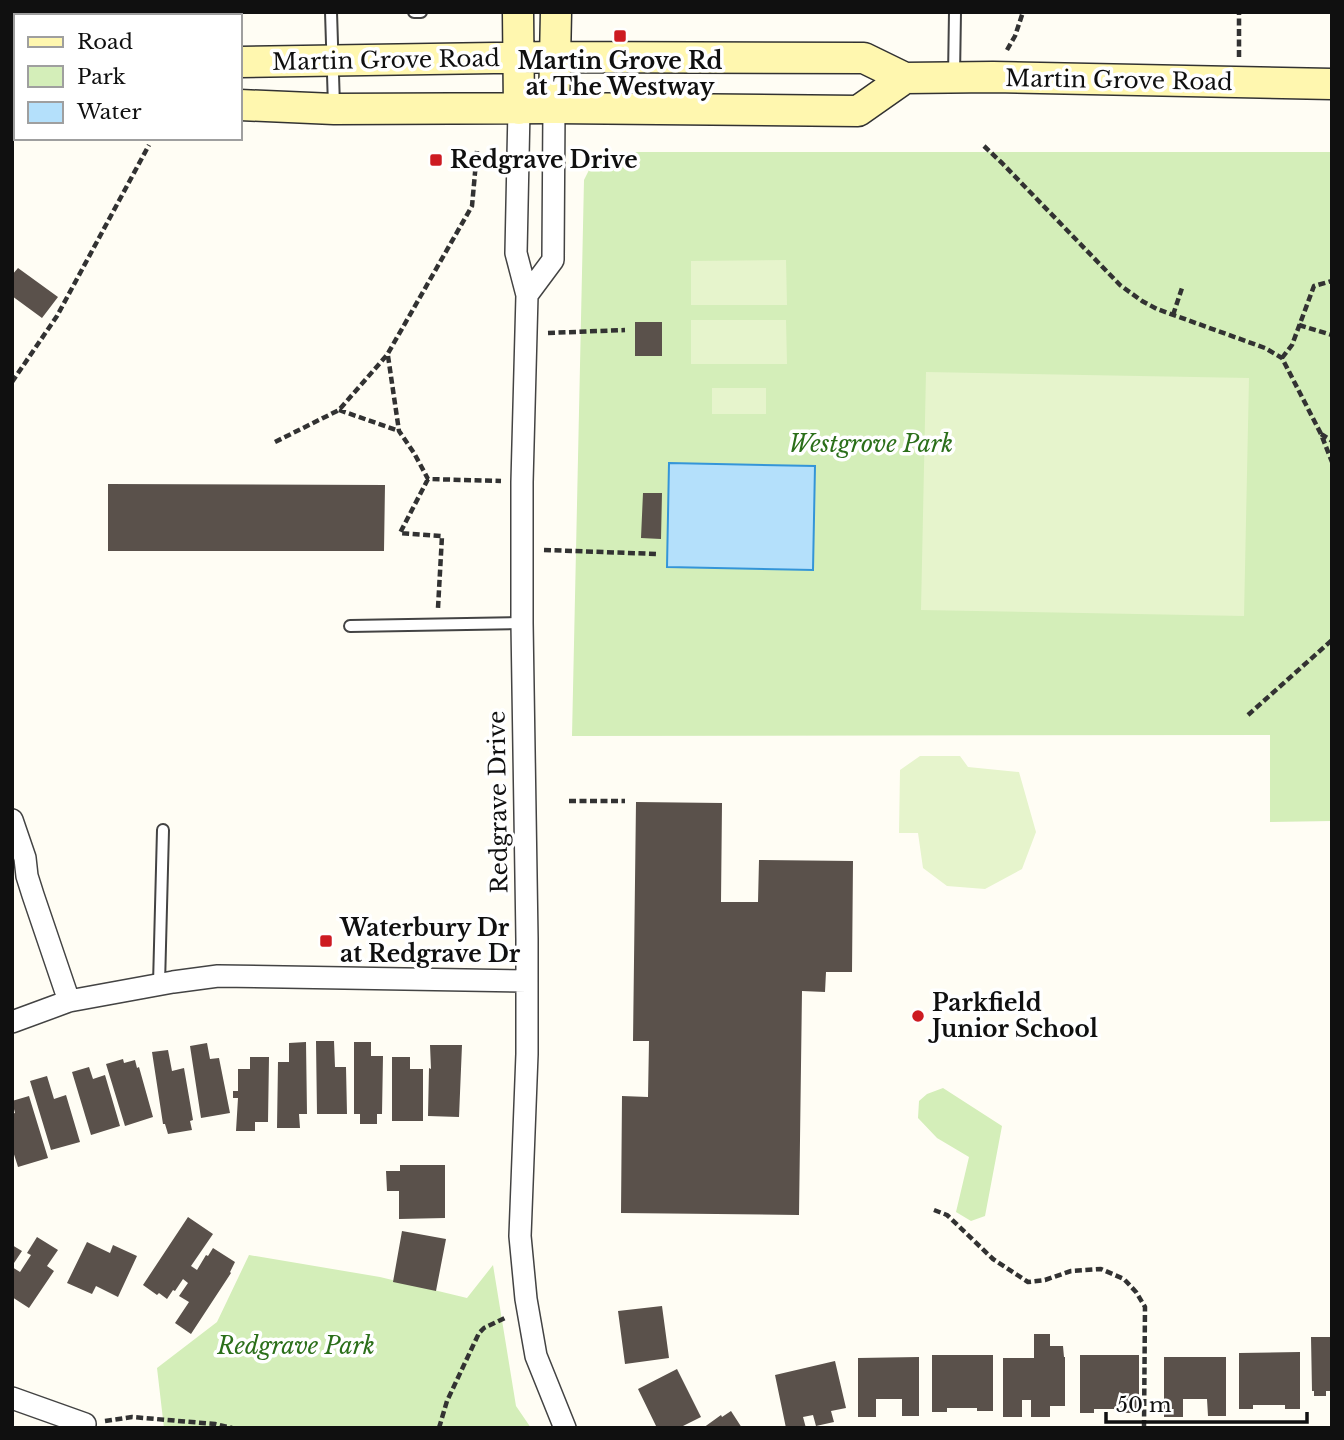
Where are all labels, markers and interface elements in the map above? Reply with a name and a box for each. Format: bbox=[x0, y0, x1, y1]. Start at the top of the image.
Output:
legend bbox=[14, 14, 242, 140]
marker: Martin Grove Rd at The Westway bbox=[612, 28, 628, 44]
text: Road bbox=[77, 29, 133, 55]
street label: Martin Grove Road bbox=[272, 44, 500, 76]
place label: Martin Grove Rd at The Westway bbox=[517, 47, 723, 101]
text: Park bbox=[77, 64, 126, 90]
street label: Martin Grove Road bbox=[1005, 64, 1233, 96]
text: Water bbox=[76, 99, 141, 125]
place label: Redgrave Drive bbox=[450, 146, 638, 174]
marker: Redgrave Drive bbox=[428, 152, 444, 168]
park label: Westgrove Park bbox=[789, 430, 953, 458]
street label: Redgrave Drive bbox=[482, 710, 514, 894]
place label: Waterbury Dr at Redgrave Dr bbox=[339, 914, 521, 968]
marker: Waterbury Dr at Redgrave Dr bbox=[318, 933, 334, 949]
place label: Parkfield Junior School bbox=[928, 989, 1098, 1043]
marker: Parkfield Junior School bbox=[910, 1008, 926, 1024]
park label: Redgrave Park bbox=[216, 1332, 375, 1360]
scale bar bbox=[1106, 1380, 1307, 1424]
text: 50 m bbox=[1116, 1392, 1172, 1418]

